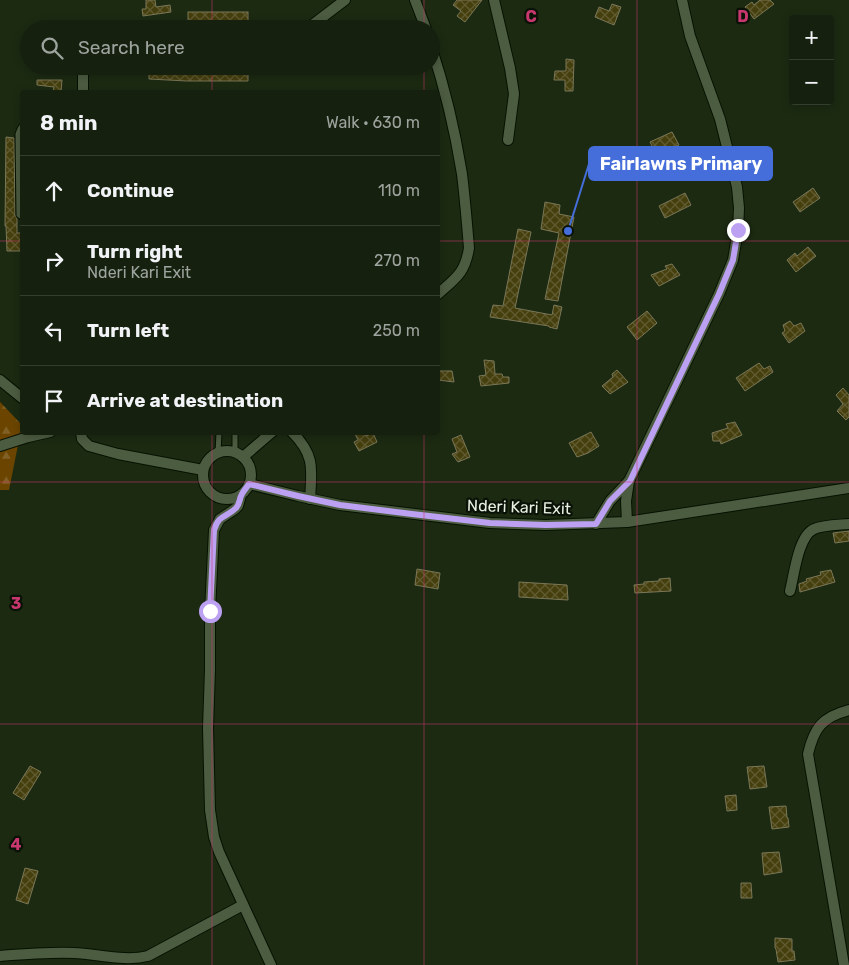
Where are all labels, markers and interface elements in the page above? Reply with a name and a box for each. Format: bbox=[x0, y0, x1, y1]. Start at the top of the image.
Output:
text: C bbox=[525, 7, 537, 26]
text: D bbox=[737, 7, 749, 26]
map controls bbox=[789, 15, 834, 105]
button: + bbox=[789, 15, 834, 60]
search box bbox=[20, 20, 440, 75]
icon: search bbox=[38, 34, 66, 62]
text: Search here bbox=[78, 36, 185, 59]
button: − bbox=[789, 60, 834, 105]
text: 8 min bbox=[40, 110, 97, 135]
text: Walk · 630 m bbox=[326, 113, 420, 132]
callout: Fairlawns Primary bbox=[589, 147, 772, 180]
text: Fairlawns Primary bbox=[600, 153, 762, 175]
icon: ahead bbox=[40, 177, 68, 205]
text: Continue bbox=[87, 179, 174, 202]
text: 110 m bbox=[378, 181, 420, 200]
route end bbox=[727, 219, 750, 242]
text: Turn right bbox=[87, 240, 182, 263]
icon: right bbox=[40, 247, 68, 275]
text: 270 m bbox=[374, 251, 420, 270]
text: Nderi Kari Exit bbox=[87, 263, 191, 282]
icon: left bbox=[40, 317, 68, 345]
text: Turn left bbox=[87, 319, 169, 342]
text: 250 m bbox=[373, 321, 420, 340]
icon: arrive bbox=[40, 387, 68, 415]
text: Arrive at destination bbox=[87, 389, 283, 412]
street label: Nderi Kari Exit bbox=[467, 496, 571, 518]
text: 3 bbox=[11, 594, 21, 613]
route start bbox=[199, 600, 222, 623]
text: 4 bbox=[11, 835, 22, 854]

